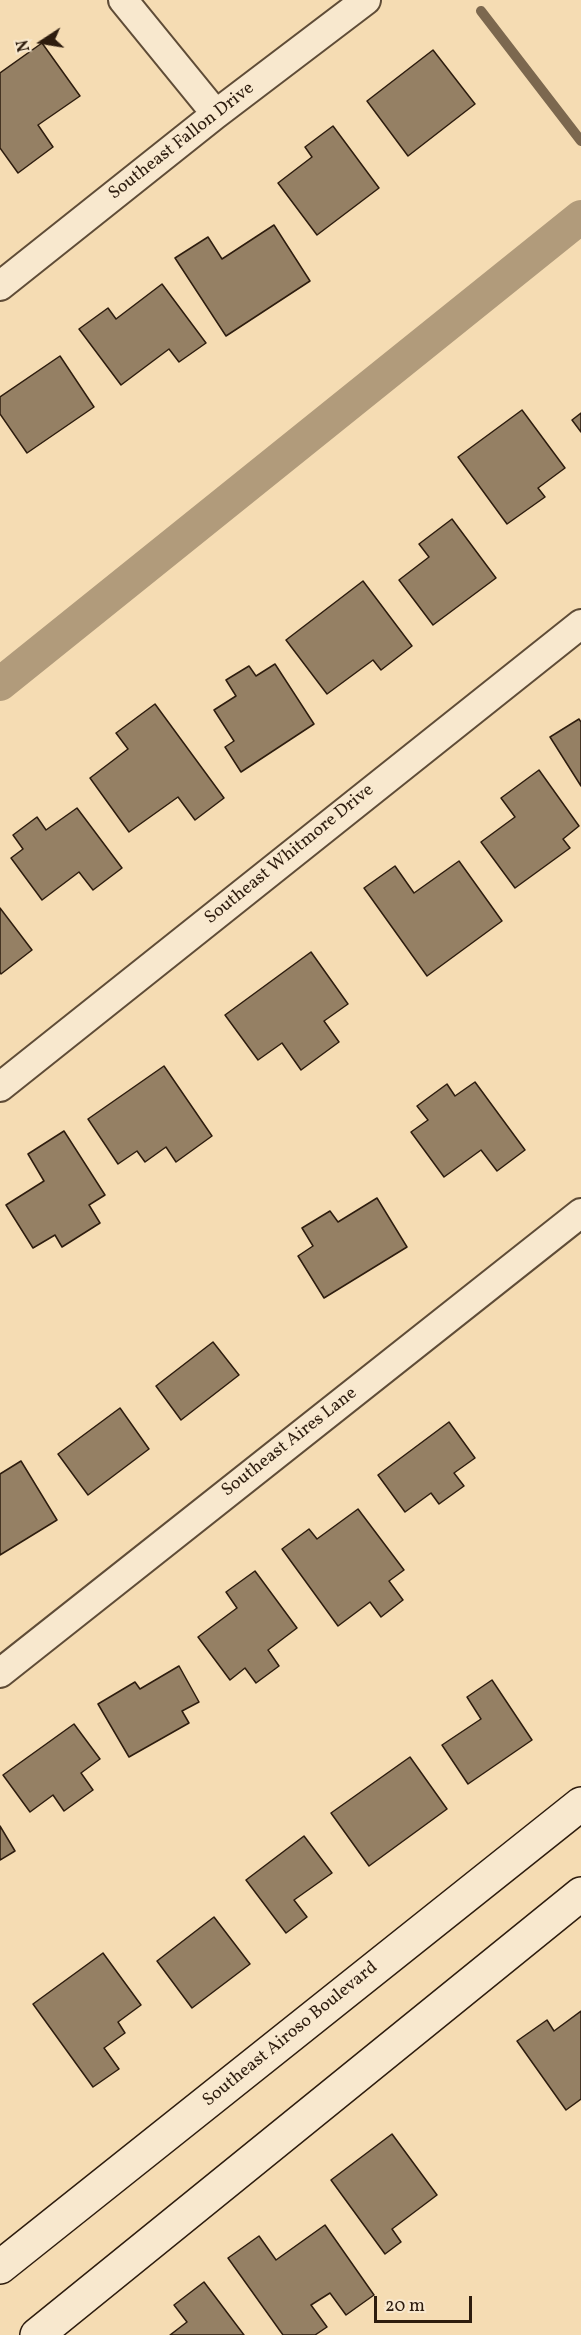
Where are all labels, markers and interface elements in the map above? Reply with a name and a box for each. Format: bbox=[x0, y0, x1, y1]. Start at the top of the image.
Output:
north arrow bbox=[12, 12, 72, 72]
text: N bbox=[12, 38, 36, 54]
street label: Southeast Fallon Drive bbox=[105, 79, 259, 205]
street label: Southeast Whitmore Drive bbox=[201, 780, 379, 930]
street label: Southeast Aires Lane bbox=[218, 1384, 362, 1502]
street label: Southeast Airoso Boulevard bbox=[199, 1958, 383, 2112]
scale bar bbox=[377, 2284, 474, 2322]
text: 20 m bbox=[385, 2294, 425, 2319]

